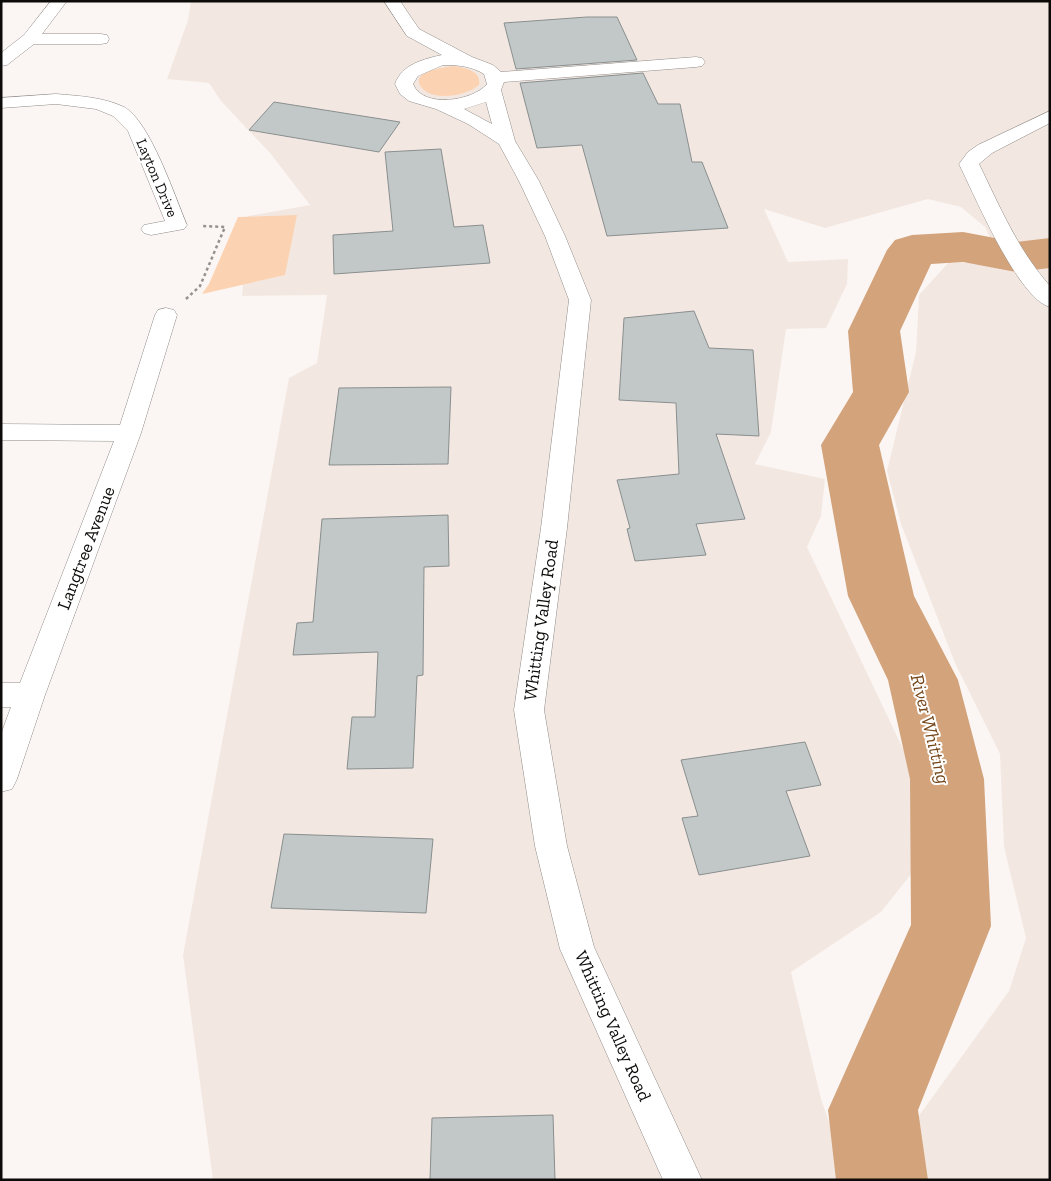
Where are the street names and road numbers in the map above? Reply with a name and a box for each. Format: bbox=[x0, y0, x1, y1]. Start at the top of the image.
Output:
street label: Layton Drive bbox=[132, 136, 182, 220]
street label: Langtree Avenue bbox=[52, 483, 120, 613]
street label: Whitting Valley Road bbox=[519, 538, 563, 702]
street label: Whitting Valley Road bbox=[570, 947, 656, 1105]

